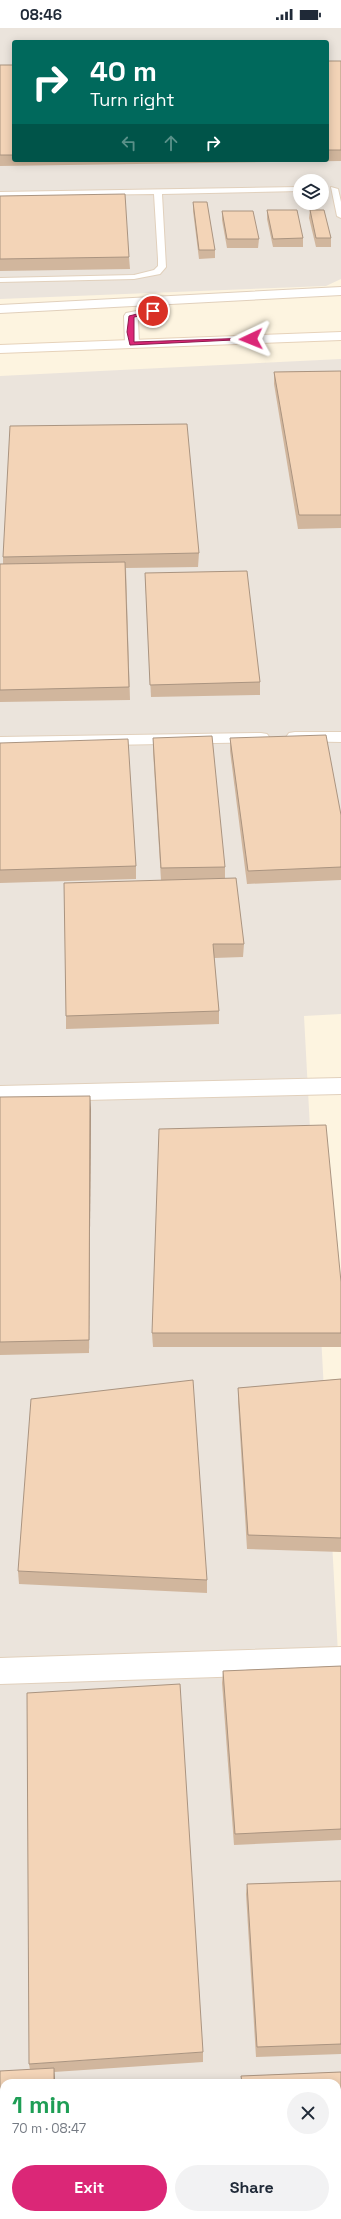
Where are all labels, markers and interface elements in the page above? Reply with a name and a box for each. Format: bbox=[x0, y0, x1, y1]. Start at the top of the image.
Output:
text: 08:46 bbox=[20, 5, 62, 24]
text: 40 m bbox=[90, 53, 157, 89]
icon: right bbox=[24, 56, 76, 108]
text: Turn right bbox=[90, 88, 174, 111]
icon: left bbox=[118, 132, 140, 154]
icon: ahead bbox=[160, 132, 182, 154]
icon: right bbox=[202, 132, 224, 154]
map controls bbox=[293, 174, 329, 210]
button: layers bbox=[293, 174, 329, 210]
pin bbox=[136, 294, 170, 328]
icon: arrive bbox=[142, 300, 164, 322]
position arrow bbox=[230, 318, 272, 360]
text: 1 min bbox=[12, 2089, 71, 2120]
button: close bbox=[287, 2092, 329, 2134]
text: 70 m · 08:47 bbox=[12, 2120, 86, 2137]
button: Exit bbox=[12, 2165, 167, 2211]
button: Share bbox=[175, 2165, 329, 2211]

